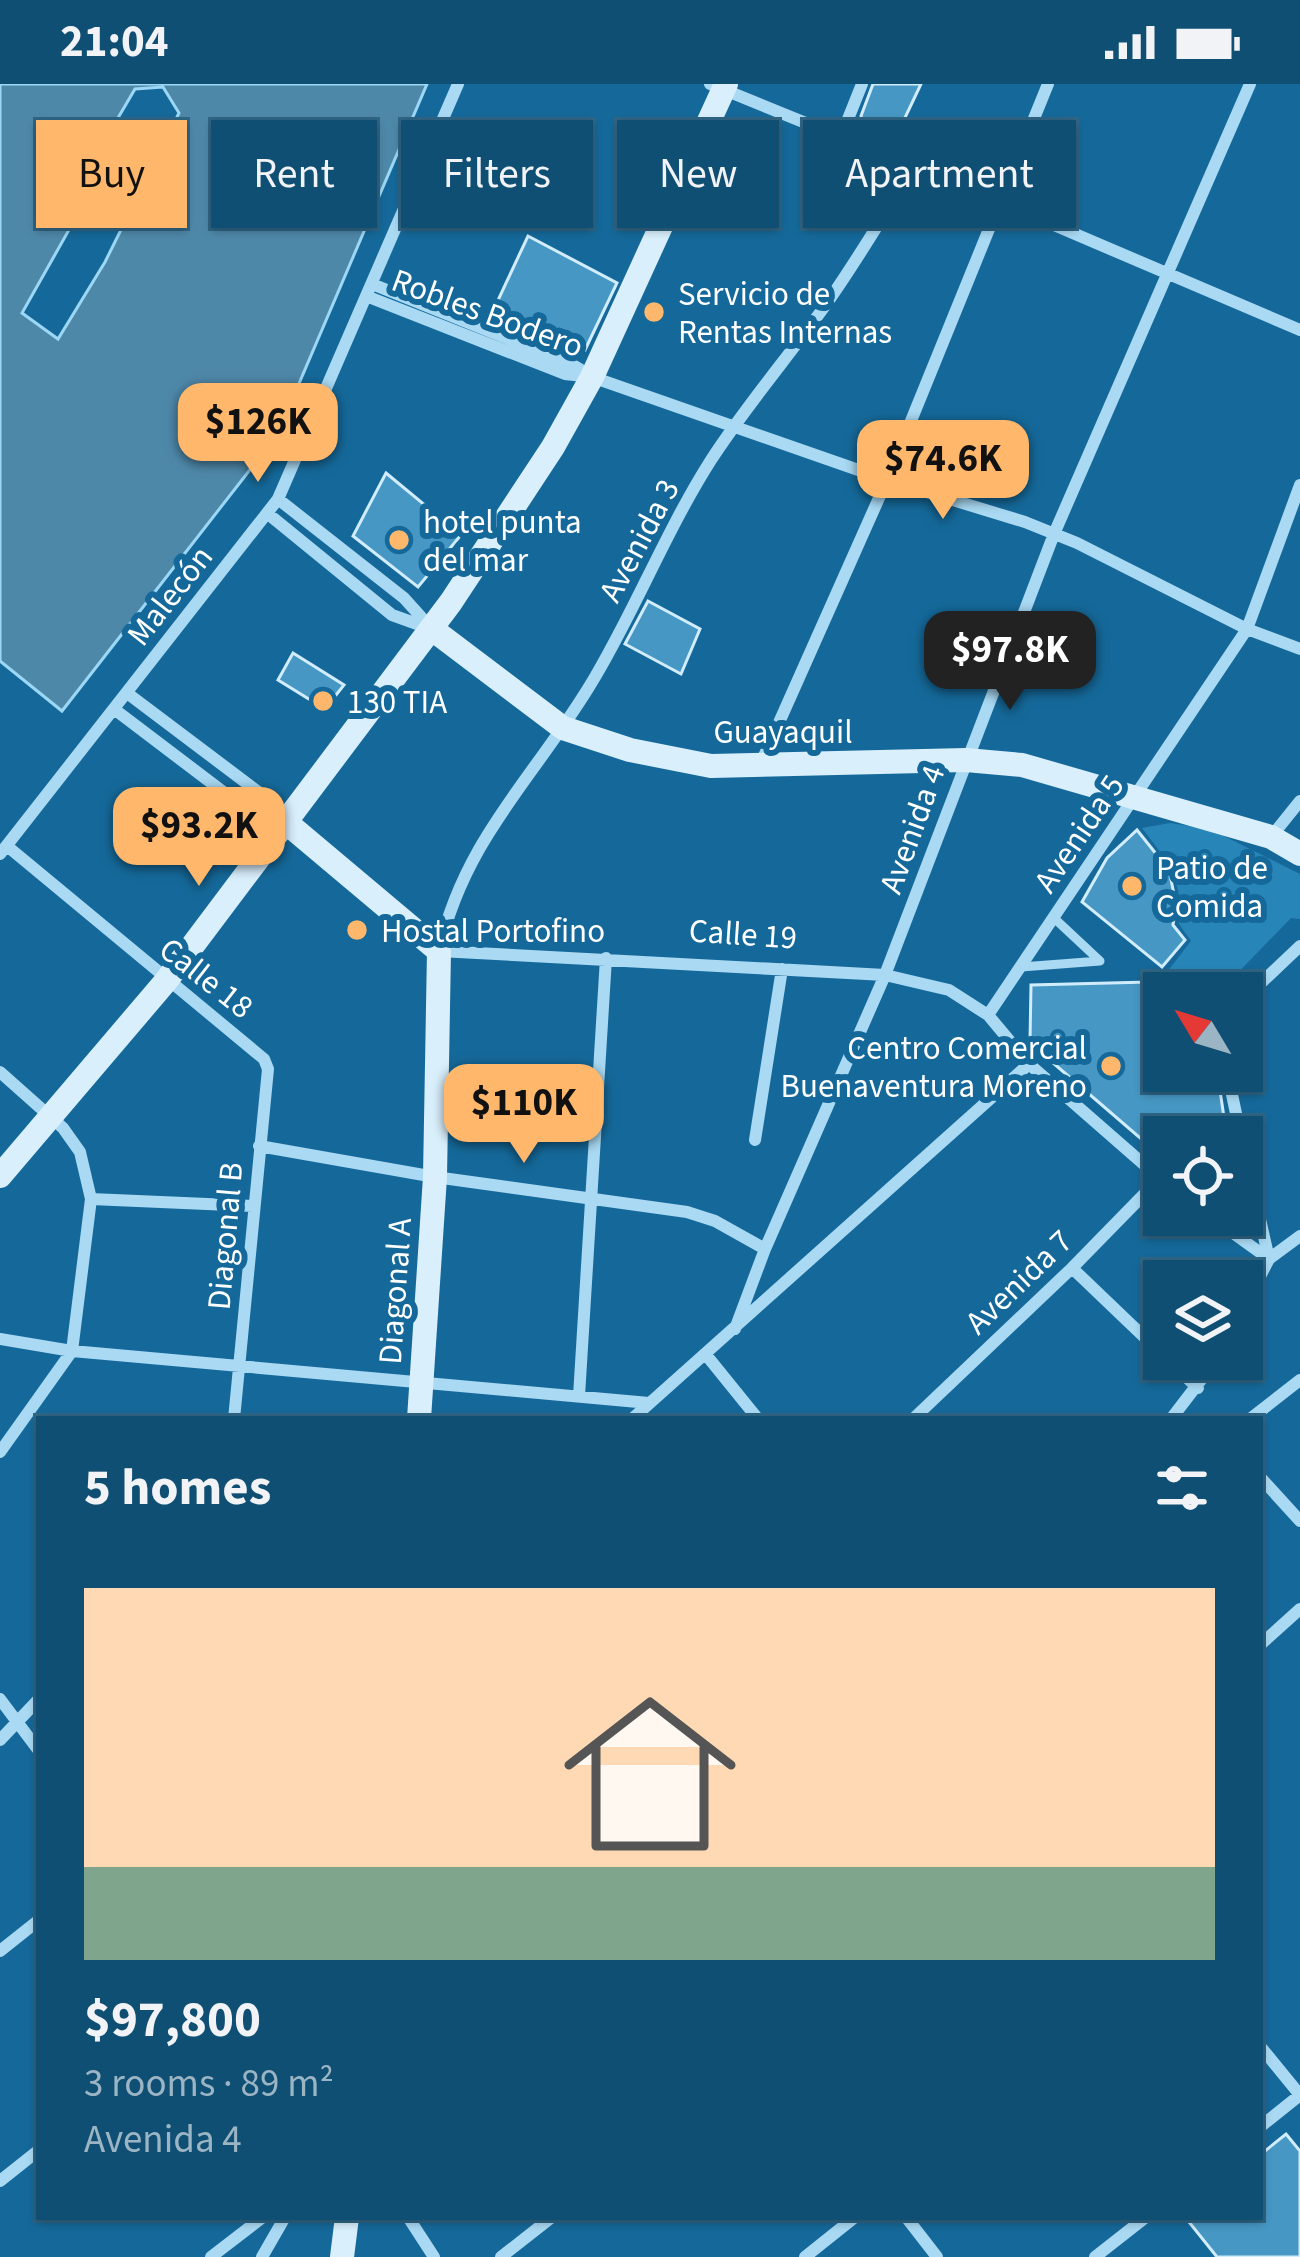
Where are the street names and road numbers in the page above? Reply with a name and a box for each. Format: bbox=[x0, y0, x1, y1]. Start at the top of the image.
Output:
street label: Robles Bodero bbox=[385, 257, 590, 370]
street label: Avenida 3 bbox=[587, 471, 691, 611]
street label: Malecón bbox=[116, 536, 224, 656]
street label: Guayaquil bbox=[713, 709, 853, 756]
street label: Avenida 4 bbox=[868, 759, 957, 900]
street label: Avenida 5 bbox=[1022, 765, 1136, 902]
street label: Calle 19 bbox=[687, 907, 798, 962]
street label: Calle 18 bbox=[149, 926, 263, 1030]
street label: Diagonal B bbox=[196, 1160, 255, 1312]
street label: Diagonal A bbox=[367, 1216, 424, 1366]
street label: Avenida 7 bbox=[955, 1219, 1083, 1345]

